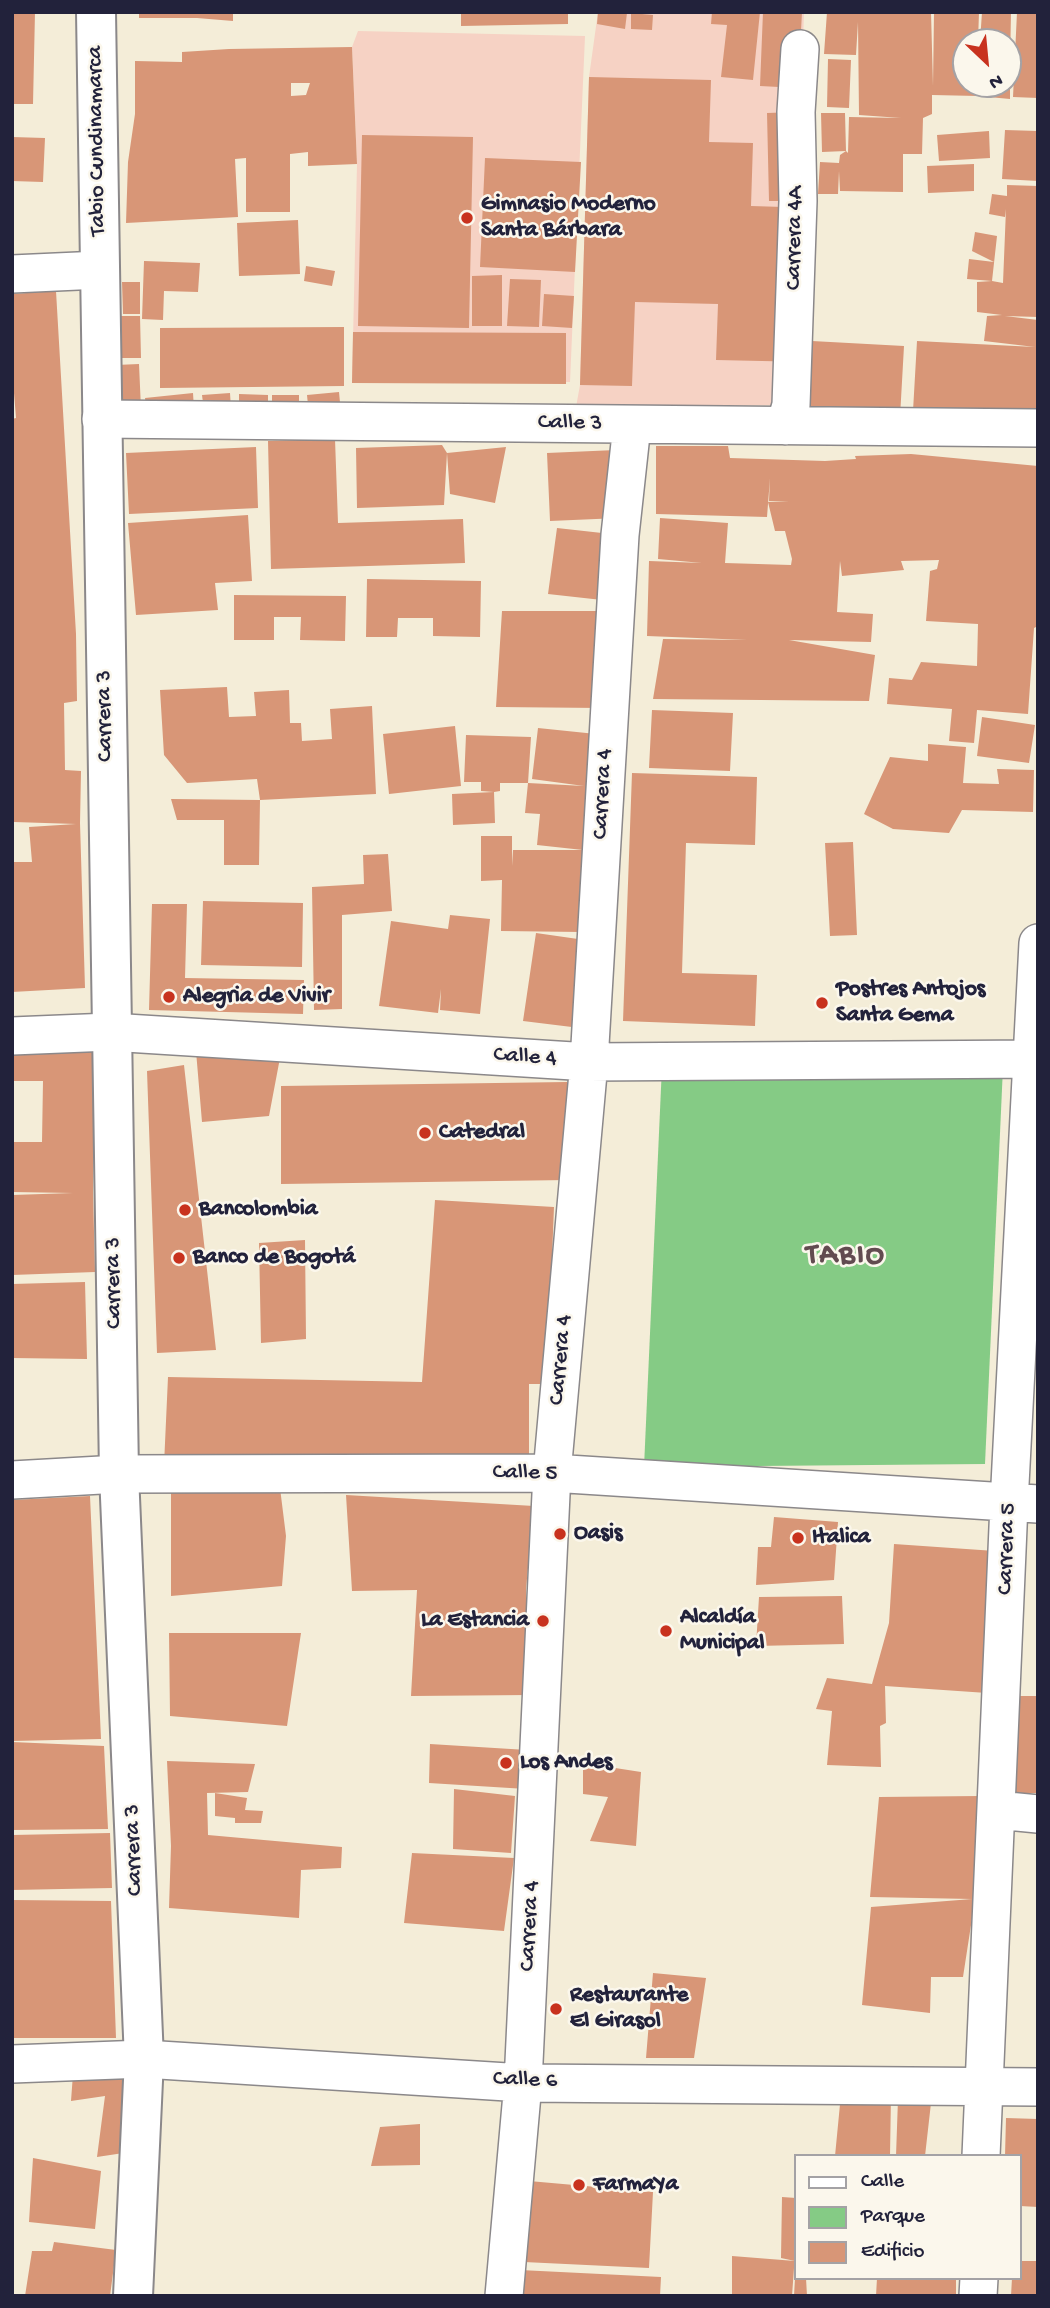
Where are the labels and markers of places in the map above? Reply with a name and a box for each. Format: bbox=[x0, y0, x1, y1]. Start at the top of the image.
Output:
place label: Gimnasio Moderno Santa Bárbara bbox=[481, 191, 656, 245]
marker: Gimnasio Moderno Santa Bárbara bbox=[459, 210, 475, 226]
place label: Postres Antojos Santa Gema bbox=[836, 976, 985, 1030]
place label: Alegria de Vivir bbox=[183, 983, 330, 1011]
marker: Alegria de Vivir bbox=[161, 989, 177, 1005]
marker: Postres Antojos Santa Gema bbox=[814, 995, 830, 1011]
place label: Catedral bbox=[439, 1119, 525, 1147]
marker: Catedral bbox=[417, 1125, 433, 1141]
place label: Bancolombia bbox=[199, 1196, 317, 1224]
marker: Bancolombia bbox=[177, 1202, 193, 1218]
place label: Banco de Bogotá bbox=[193, 1244, 355, 1272]
marker: Banco de Bogotá bbox=[171, 1250, 187, 1266]
place label: Oasis bbox=[574, 1520, 623, 1548]
place label: Italica bbox=[812, 1524, 870, 1552]
marker: Oasis bbox=[552, 1526, 568, 1542]
marker: Italica bbox=[790, 1530, 806, 1546]
place label: Alcaldía Municipal bbox=[680, 1604, 765, 1658]
place label: La Estancia bbox=[421, 1607, 529, 1635]
marker: La Estancia bbox=[535, 1613, 551, 1629]
marker: Alcaldía Municipal bbox=[658, 1623, 674, 1639]
place label: Los Andes bbox=[520, 1749, 613, 1777]
marker: Los Andes bbox=[498, 1755, 514, 1771]
place label: Restaurante El Girasol bbox=[570, 1982, 688, 2036]
marker: Restaurante El Girasol bbox=[548, 2001, 564, 2017]
place label: FarmaYa bbox=[593, 2171, 678, 2199]
marker: FarmaYa bbox=[571, 2177, 587, 2193]

